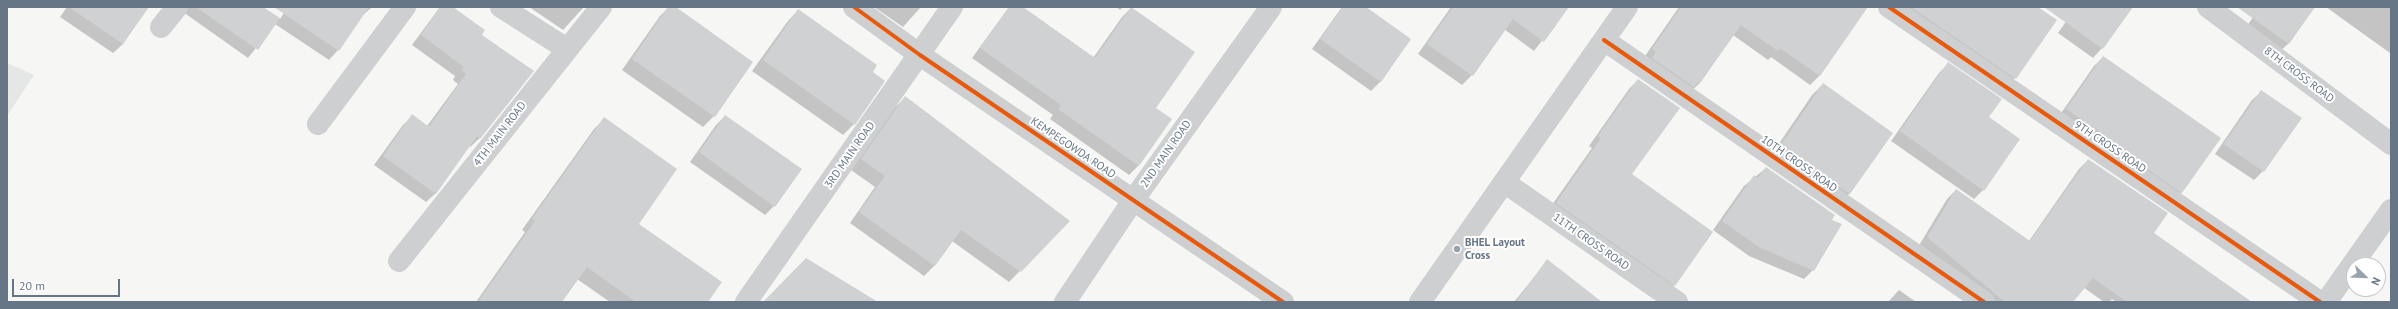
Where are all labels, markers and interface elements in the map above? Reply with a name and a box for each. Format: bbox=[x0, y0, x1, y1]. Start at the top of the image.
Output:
street label: 8TH CROSS ROAD bbox=[2262, 44, 2336, 106]
street label: 4TH MAIN ROAD bbox=[471, 99, 529, 169]
street label: KEMPEGOWDA ROAD bbox=[1028, 115, 1118, 181]
street label: 2ND MAIN ROAD bbox=[1138, 118, 1194, 190]
street label: 9TH CROSS ROAD bbox=[2072, 118, 2148, 176]
street label: 3RD MAIN ROAD bbox=[822, 119, 878, 191]
street label: 10TH CROSS ROAD bbox=[1758, 133, 1840, 195]
street label: 11TH CROSS ROAD bbox=[1550, 211, 1632, 273]
place label: BHEL Layout Cross bbox=[1465, 236, 1525, 262]
marker: BHEL Layout Cross bbox=[1452, 244, 1462, 254]
north arrow bbox=[2346, 257, 2386, 297]
scale bar bbox=[14, 271, 122, 297]
text: N bbox=[2368, 275, 2384, 287]
text: 20 m bbox=[19, 278, 45, 293]

